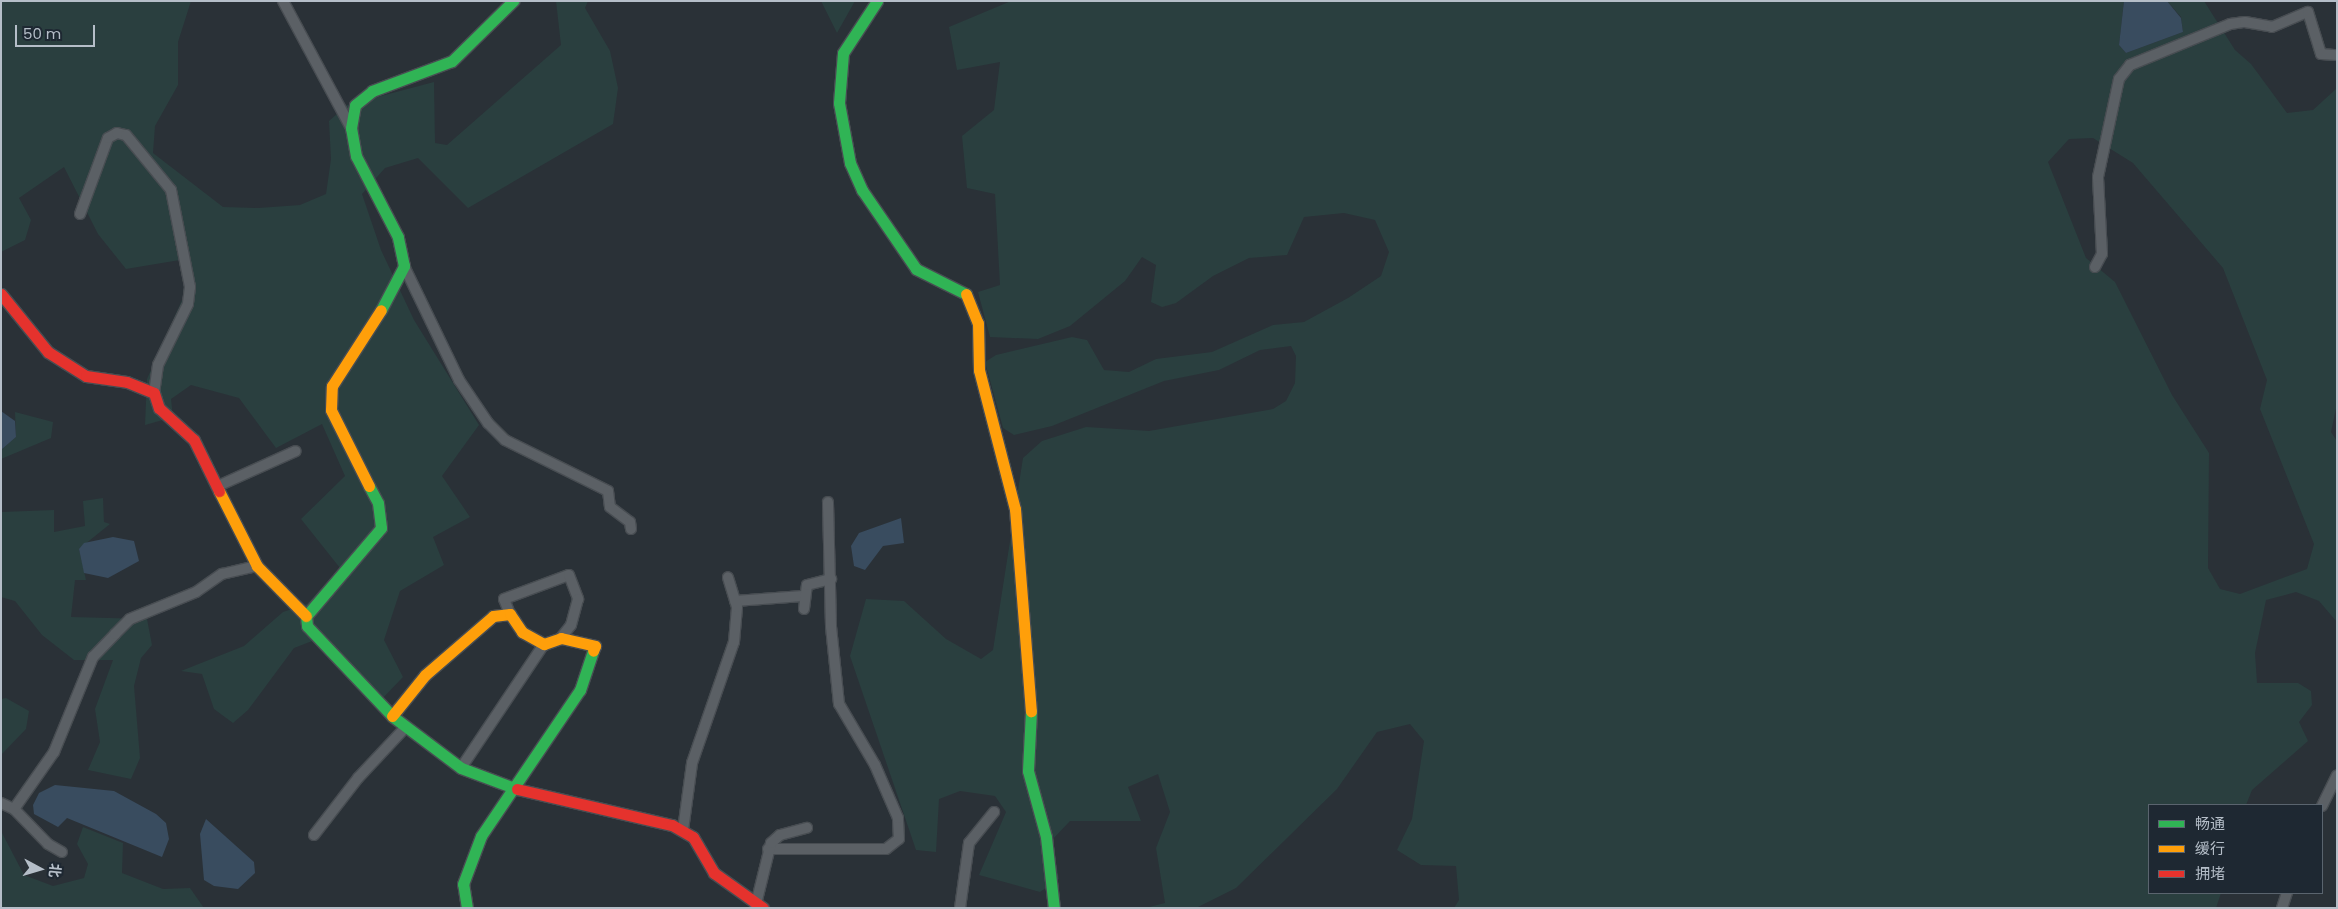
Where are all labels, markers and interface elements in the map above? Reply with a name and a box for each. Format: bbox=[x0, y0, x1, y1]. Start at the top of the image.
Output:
scale bar bbox=[18, 15, 98, 47]
text: 50 m bbox=[23, 23, 61, 44]
legend bbox=[2148, 804, 2323, 894]
text: 畅通 bbox=[2195, 813, 2225, 834]
text: 缓行 bbox=[2195, 838, 2225, 859]
north arrow bbox=[15, 844, 65, 894]
text: 北 bbox=[44, 863, 66, 879]
text: 拥堵 bbox=[2195, 863, 2225, 884]

